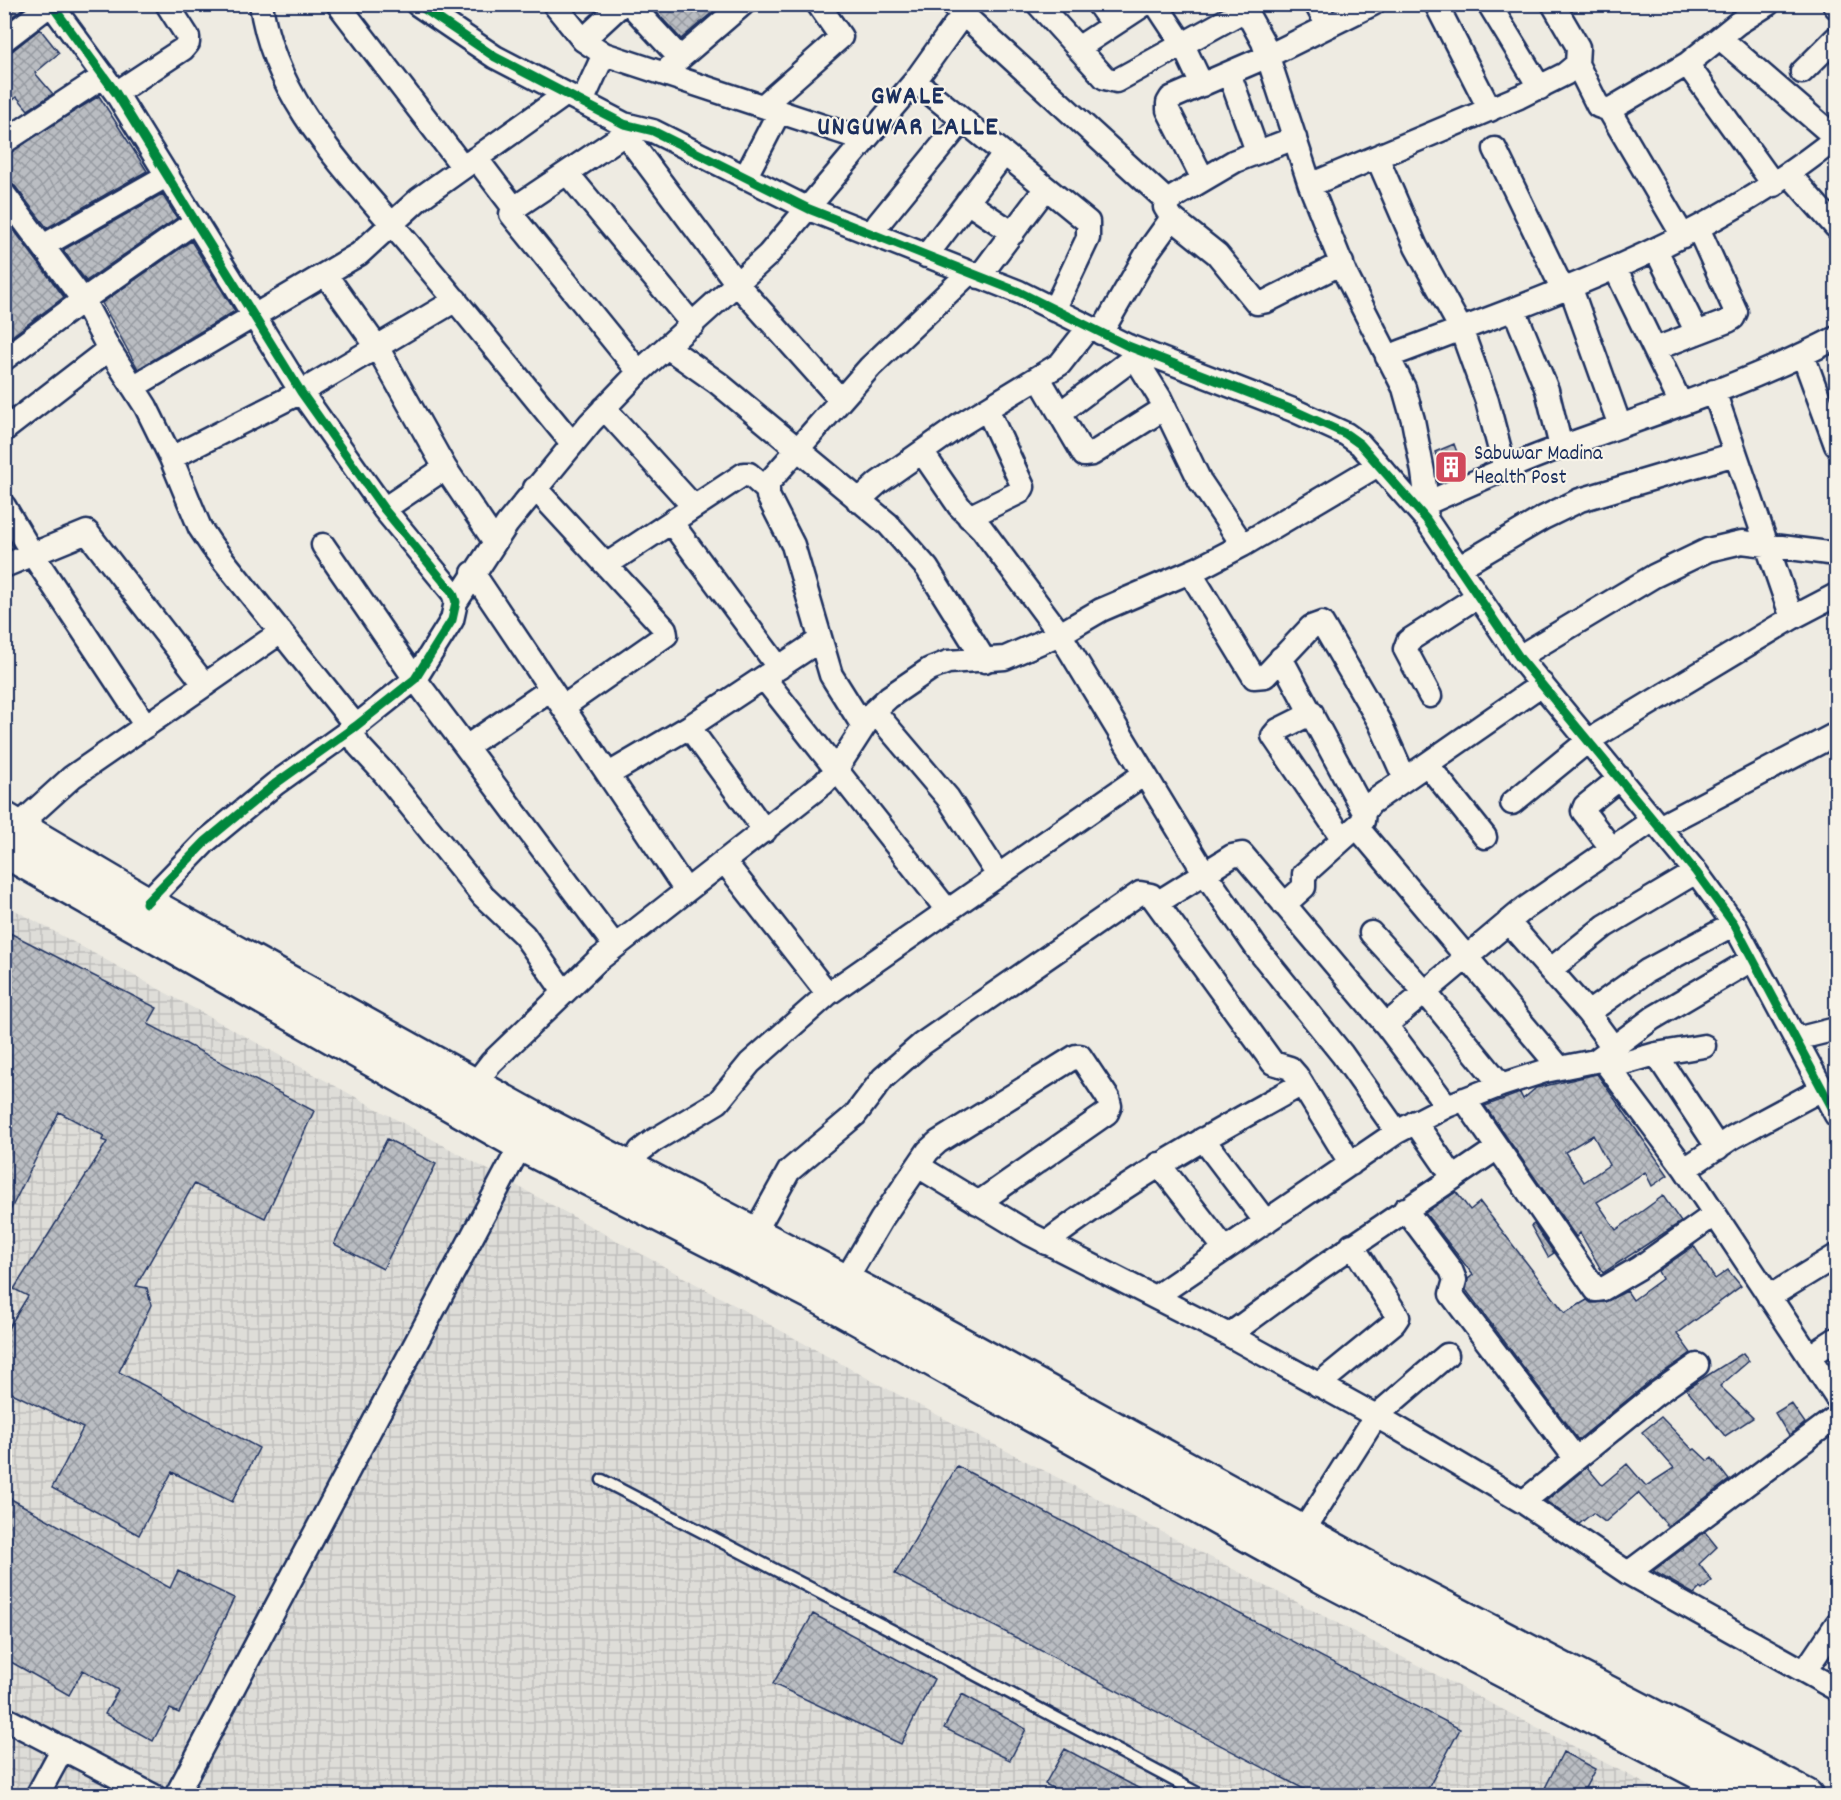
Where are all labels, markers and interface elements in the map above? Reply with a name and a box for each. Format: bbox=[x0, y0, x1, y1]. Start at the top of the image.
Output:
district label: GWALE UNGUWAR LALLE bbox=[817, 78, 999, 148]
place label: Sabuwar Madina Health Post bbox=[1474, 440, 1604, 494]
building icon: Sabuwar Madina Health Post bbox=[1433, 449, 1469, 485]

